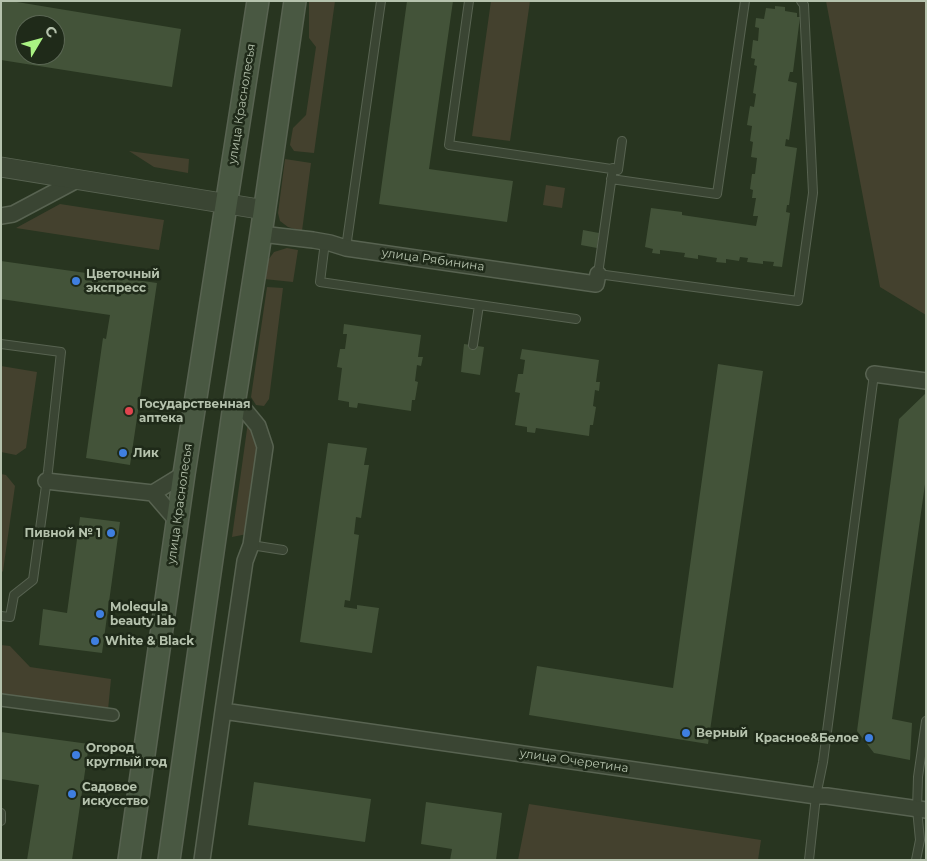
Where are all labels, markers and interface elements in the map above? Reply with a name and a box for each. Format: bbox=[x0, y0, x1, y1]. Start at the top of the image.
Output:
north arrow bbox=[15, 15, 65, 65]
text: С bbox=[41, 22, 61, 41]
street label: улица Краснолесья bbox=[225, 43, 259, 165]
street label: улица Рябинина bbox=[381, 246, 485, 274]
place label: Цветочный экспресс bbox=[86, 267, 160, 295]
marker: Цветочный экспресс bbox=[70, 275, 82, 287]
place label: Государственная аптека bbox=[139, 397, 251, 425]
marker: Государственная аптека bbox=[123, 405, 135, 417]
street label: улица Краснолесья bbox=[164, 443, 196, 565]
place label: Лик bbox=[133, 446, 159, 460]
marker: Лик bbox=[117, 447, 129, 459]
place label: Пивной № 1 bbox=[24, 526, 101, 540]
marker: Пивной № 1 bbox=[105, 527, 117, 539]
place label: Molequla beauty lab bbox=[110, 600, 176, 628]
marker: Molequla beauty lab bbox=[94, 608, 106, 620]
place label: White & Black bbox=[105, 634, 194, 648]
marker: White & Black bbox=[89, 635, 101, 647]
place label: Верный bbox=[696, 726, 748, 740]
marker: Верный bbox=[680, 727, 692, 739]
place label: Красное&Белое bbox=[755, 731, 859, 745]
marker: Красное&Белое bbox=[863, 732, 875, 744]
place label: Огород круглый год bbox=[86, 741, 167, 769]
street label: улица Очеретина bbox=[519, 746, 629, 776]
marker: Огород круглый год bbox=[70, 749, 82, 761]
place label: Садовое искусство bbox=[82, 780, 148, 808]
marker: Садовое искусство bbox=[66, 788, 78, 800]

